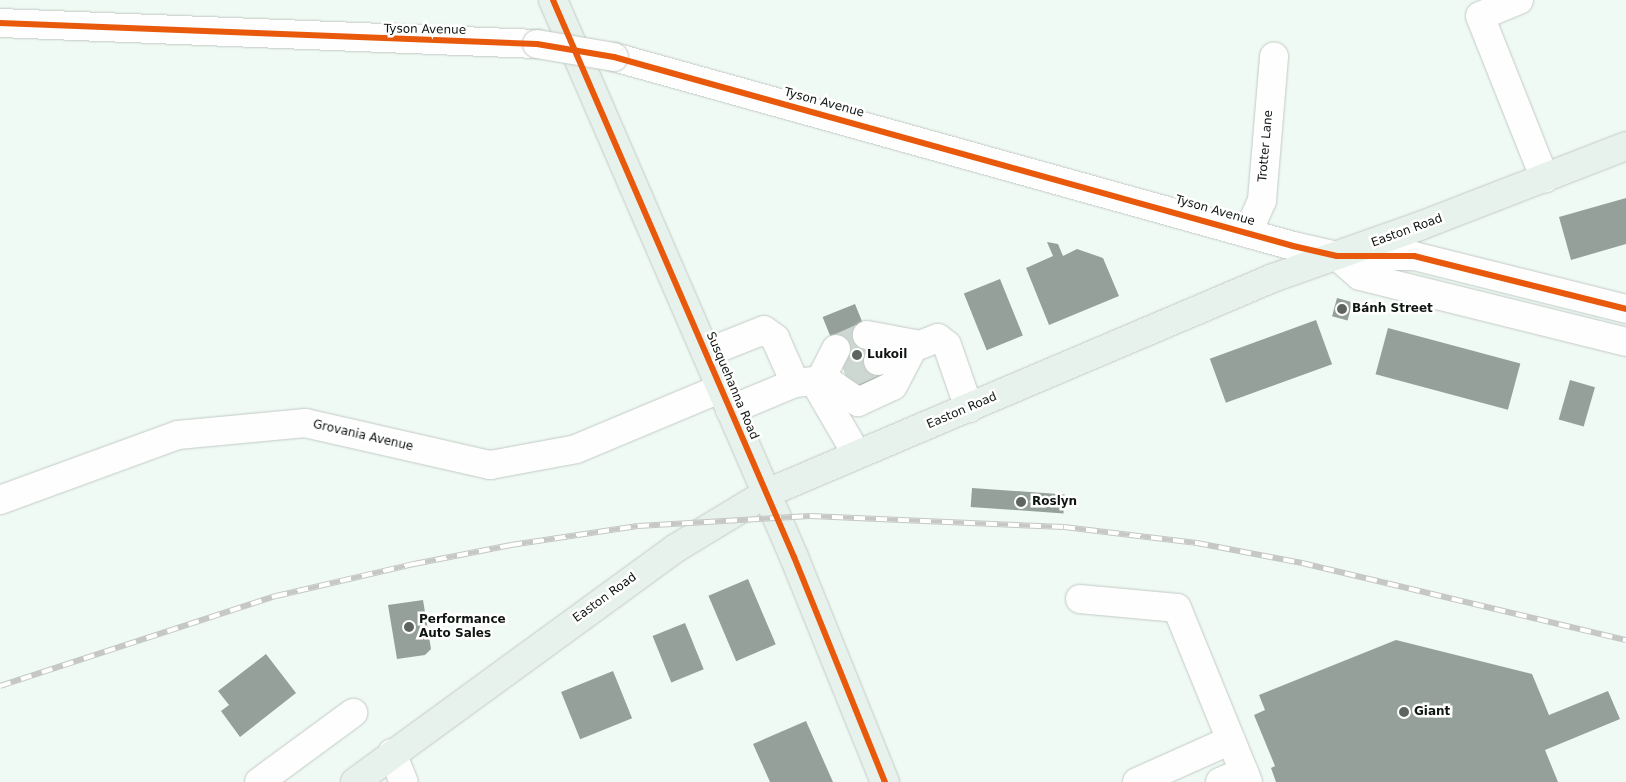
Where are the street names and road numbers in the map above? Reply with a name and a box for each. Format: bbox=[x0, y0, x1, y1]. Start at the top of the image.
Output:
street label: Tyson Avenue bbox=[384, 22, 466, 38]
street label: Tyson Avenue bbox=[782, 85, 866, 121]
street label: Trotter Lane bbox=[1256, 109, 1276, 183]
street label: Tyson Avenue bbox=[1174, 193, 1256, 229]
street label: Easton Road bbox=[1369, 211, 1445, 251]
street label: Susquehanna Road bbox=[703, 330, 761, 442]
street label: Easton Road bbox=[925, 390, 999, 432]
street label: Grovania Avenue bbox=[311, 417, 415, 455]
street label: Easton Road bbox=[571, 570, 639, 626]

